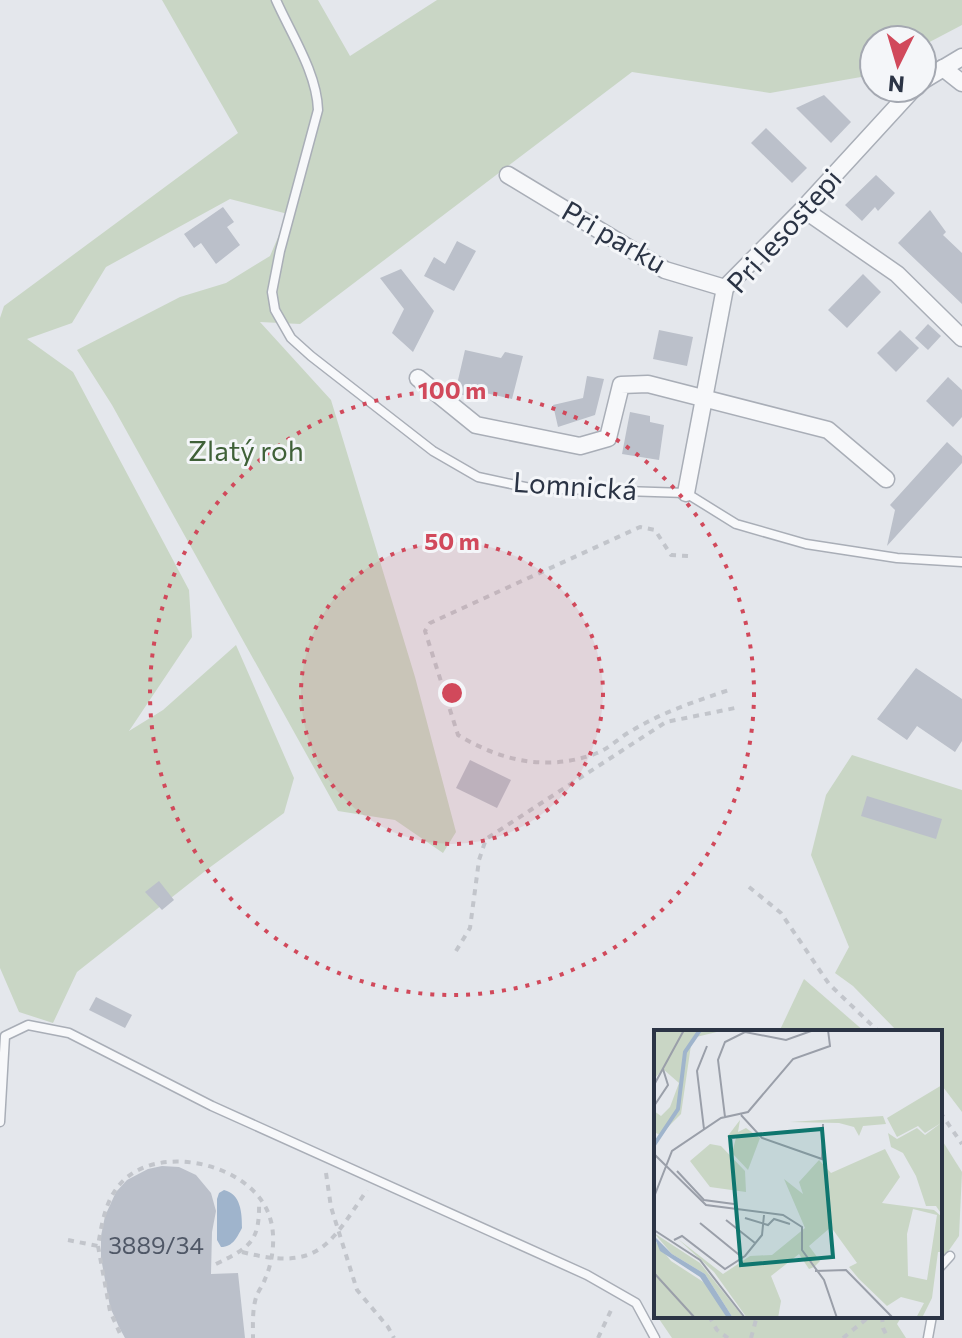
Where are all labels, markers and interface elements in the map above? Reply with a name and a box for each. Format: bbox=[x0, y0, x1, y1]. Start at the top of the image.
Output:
north arrow bbox=[858, 24, 938, 104]
text: N bbox=[887, 70, 906, 99]
street label: Pri lesostepi bbox=[719, 161, 848, 299]
street label: Pri parku bbox=[556, 193, 673, 279]
text: 100 m bbox=[418, 375, 486, 404]
park label: Zlatý roh bbox=[188, 433, 304, 467]
street label: Lomnická bbox=[512, 464, 638, 506]
text: 50 m bbox=[424, 526, 480, 555]
centre of rings bbox=[438, 679, 466, 707]
inset map bbox=[654, 1030, 942, 1318]
house number: 3889/34 bbox=[108, 1230, 204, 1259]

